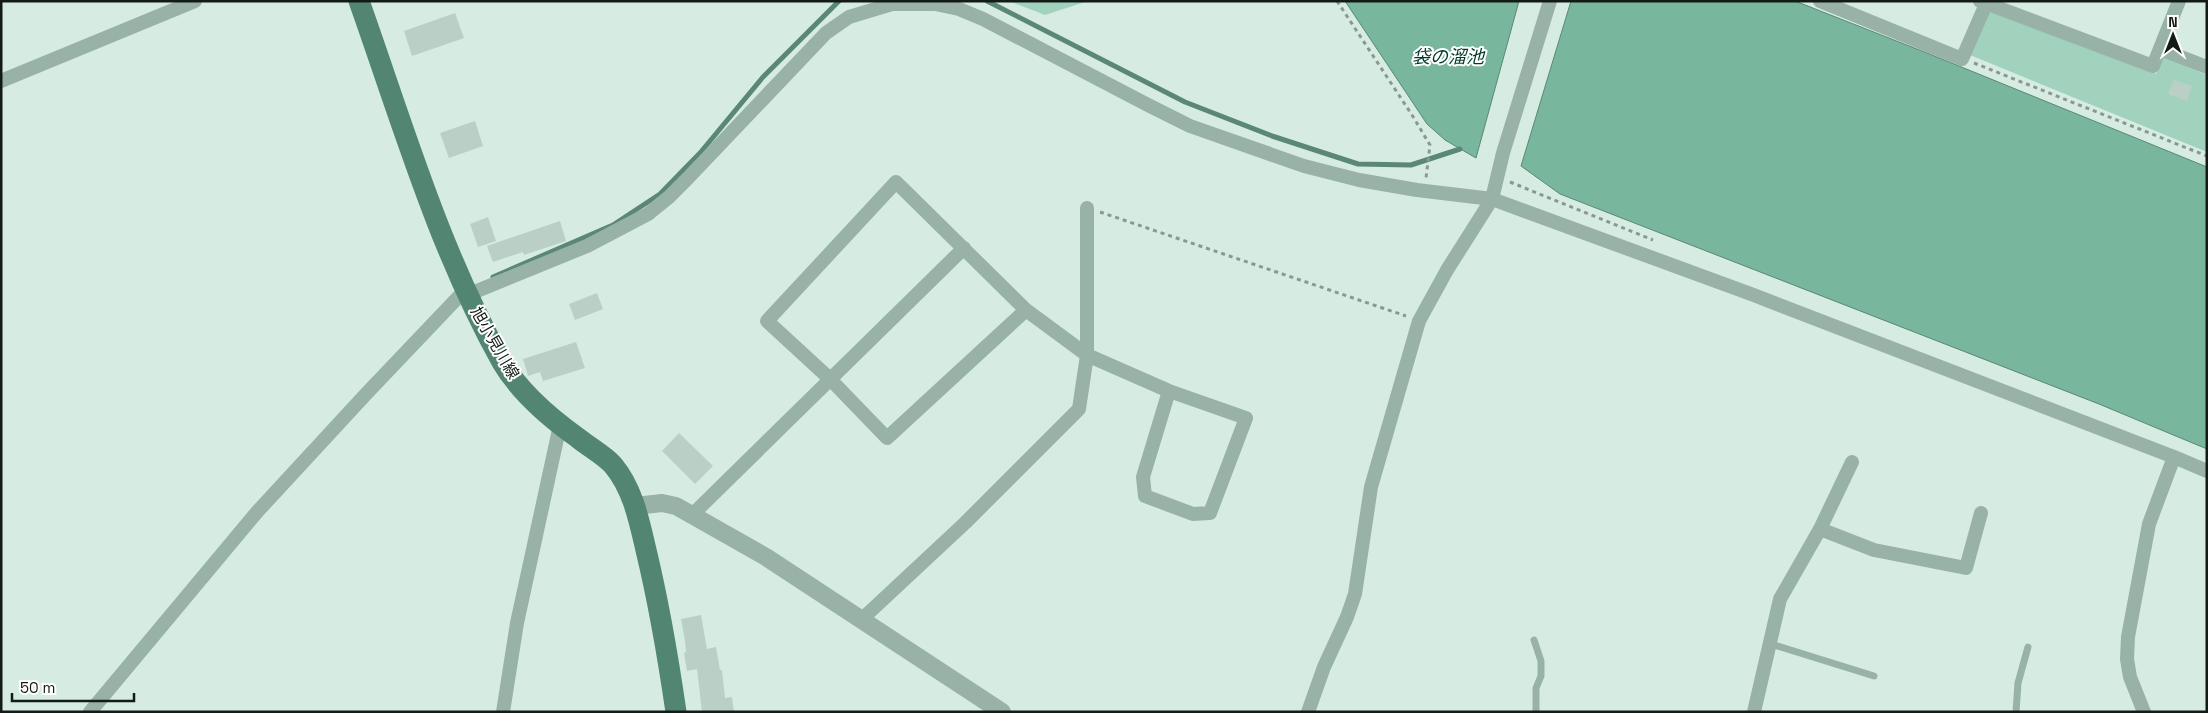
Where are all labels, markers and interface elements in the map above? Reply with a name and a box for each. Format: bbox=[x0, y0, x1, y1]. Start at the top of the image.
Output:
north arrow bbox=[2148, 10, 2198, 60]
text: N bbox=[2168, 13, 2178, 31]
water label: 袋の溜池 bbox=[1412, 45, 1486, 68]
street label: 旭小見川線 bbox=[466, 303, 524, 383]
scale bar bbox=[12, 670, 135, 702]
text: 50 m bbox=[20, 678, 55, 697]

